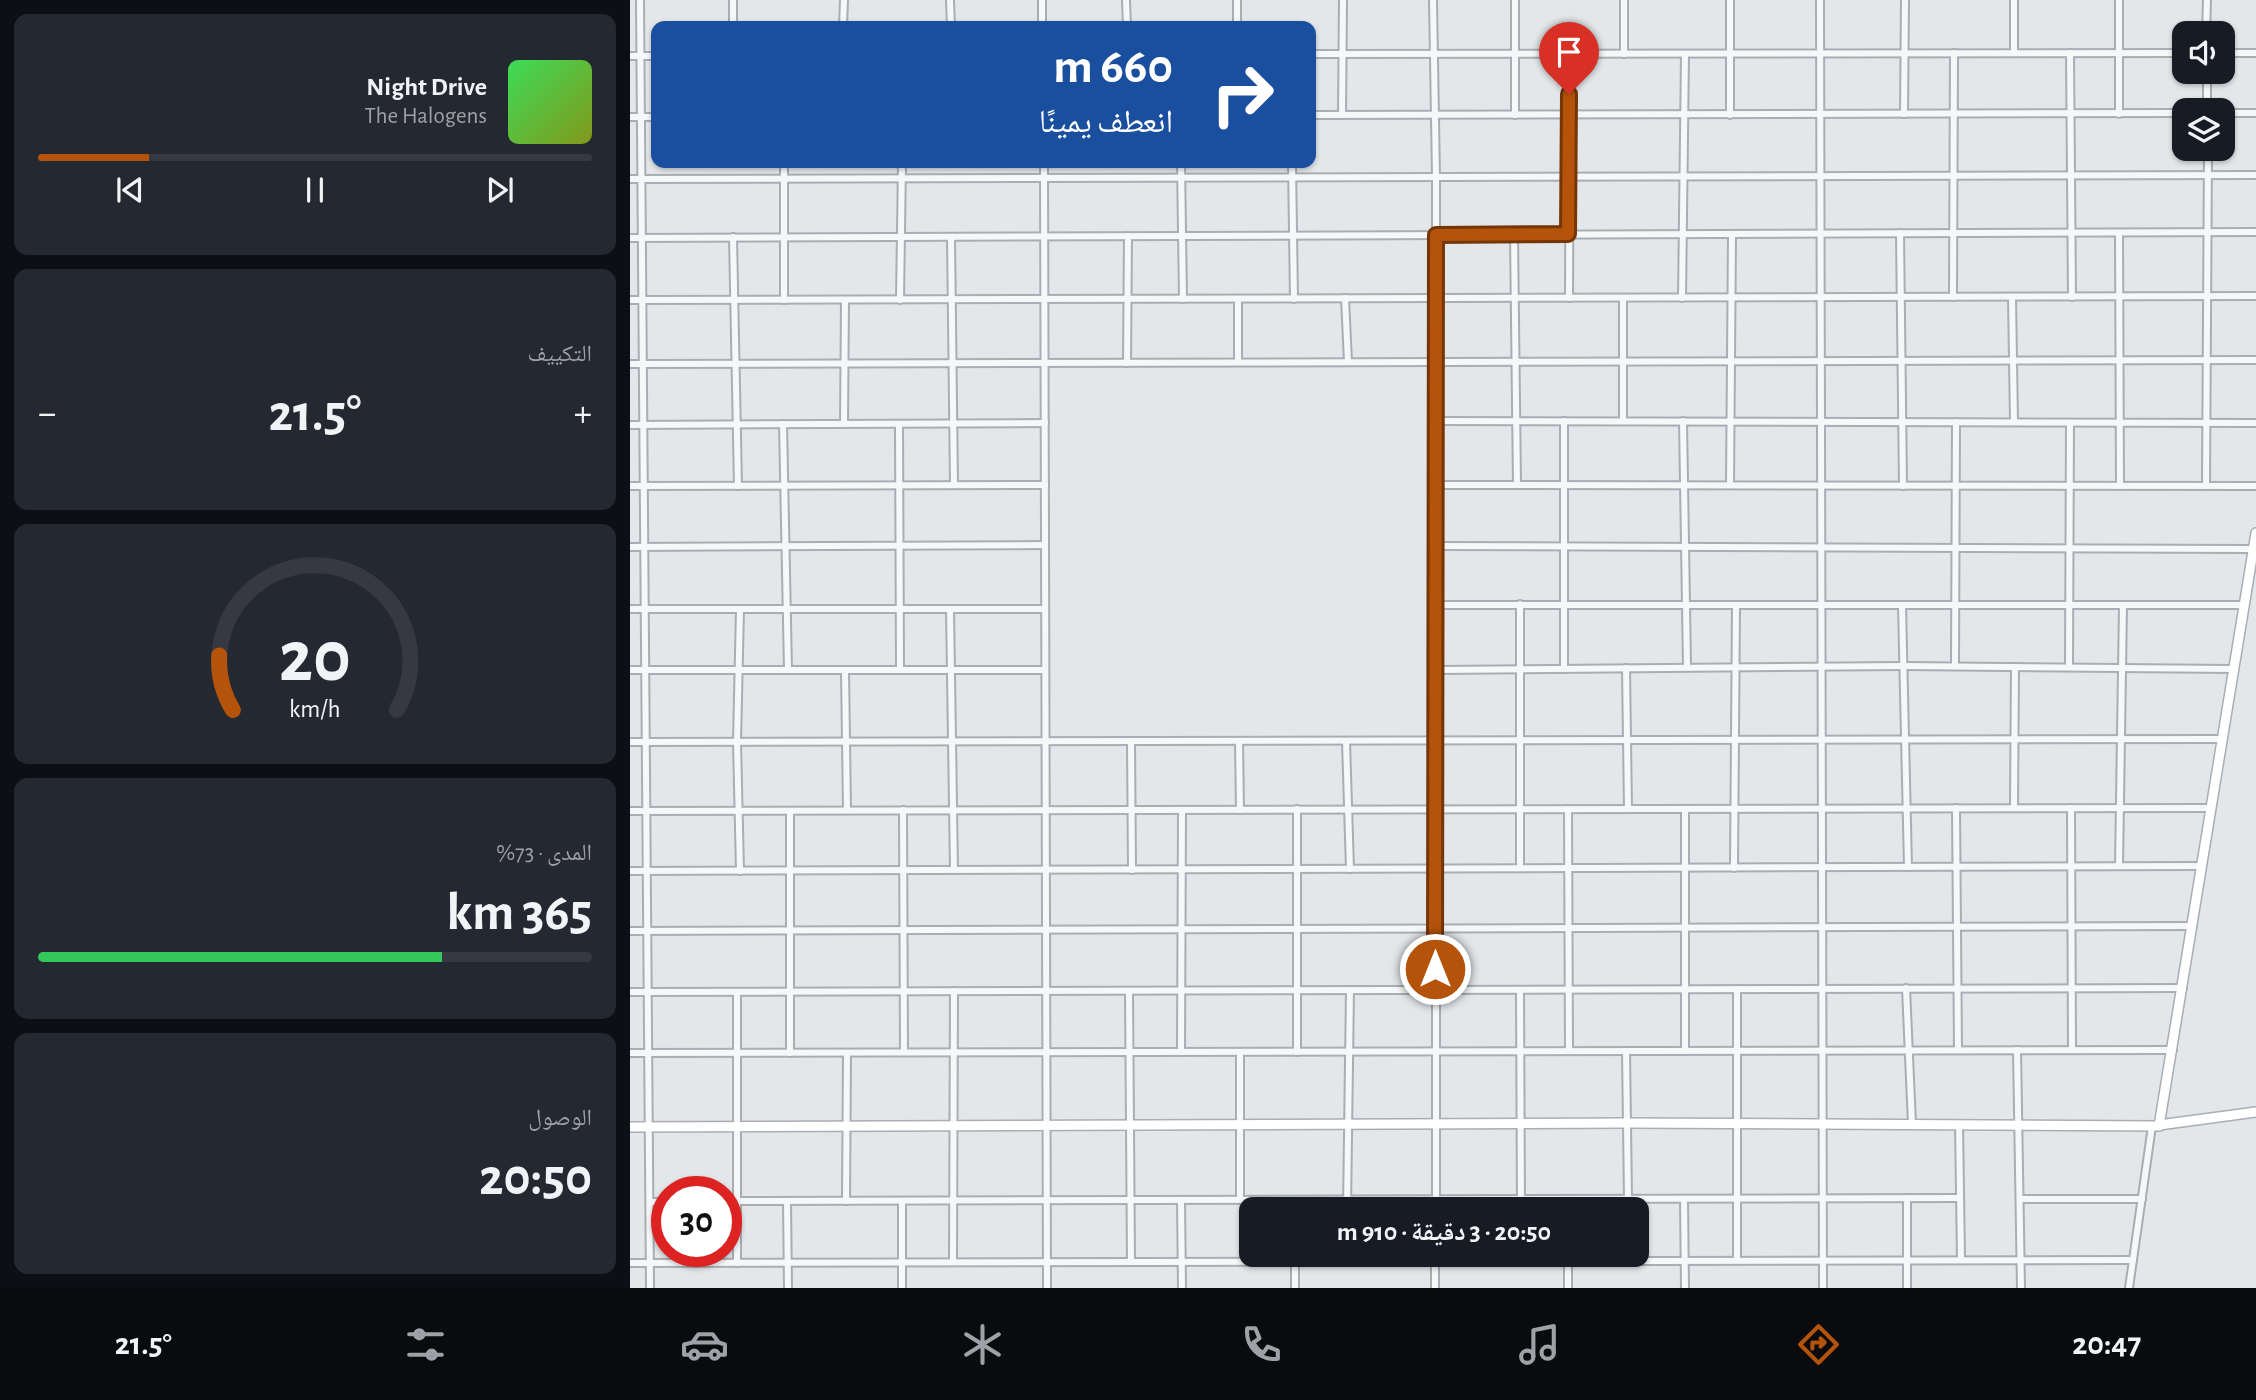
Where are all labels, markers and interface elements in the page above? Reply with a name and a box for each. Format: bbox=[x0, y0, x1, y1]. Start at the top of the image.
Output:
map controls bbox=[2172, 21, 2235, 161]
button: sound bbox=[2172, 21, 2235, 84]
pin bbox=[1539, 22, 1599, 94]
icon: arrive bbox=[1550, 33, 1588, 71]
text: 660 m bbox=[1053, 43, 1173, 92]
icon: right bbox=[1197, 49, 1288, 140]
text: Night Drive bbox=[366, 74, 487, 100]
button: layers bbox=[2172, 98, 2235, 161]
text: The Halogens bbox=[365, 105, 487, 128]
text: انعطف يمينًا bbox=[1039, 106, 1173, 138]
icon: previous bbox=[111, 171, 149, 209]
icon: pause bbox=[296, 171, 334, 209]
icon: next bbox=[481, 171, 519, 209]
text: التكييف bbox=[527, 343, 592, 366]
text: 21.5° bbox=[269, 388, 361, 440]
text: − bbox=[38, 395, 56, 433]
text: + bbox=[574, 395, 592, 433]
text: 20 bbox=[279, 622, 351, 695]
text: km/h bbox=[289, 697, 341, 722]
text: المدى · 73% bbox=[496, 842, 592, 865]
text: 365 km bbox=[446, 887, 592, 939]
position arrow bbox=[1398, 932, 1472, 1006]
text: الوصول bbox=[528, 1107, 592, 1130]
text: 20:50 bbox=[479, 1152, 592, 1204]
speed limit sign: 30 bbox=[651, 1176, 742, 1267]
text: 20:50 · 3 دقيقة · 910 m bbox=[1337, 1219, 1551, 1245]
icon: filters bbox=[401, 1320, 450, 1369]
icon: car bbox=[680, 1320, 729, 1369]
icon: climate bbox=[958, 1320, 1007, 1369]
icon: phone bbox=[1237, 1320, 1286, 1369]
icon: music bbox=[1515, 1320, 1564, 1369]
icon: directions bbox=[1794, 1320, 1843, 1369]
text: 21.5° bbox=[115, 1328, 172, 1360]
text: 20:47 bbox=[2072, 1328, 2141, 1360]

